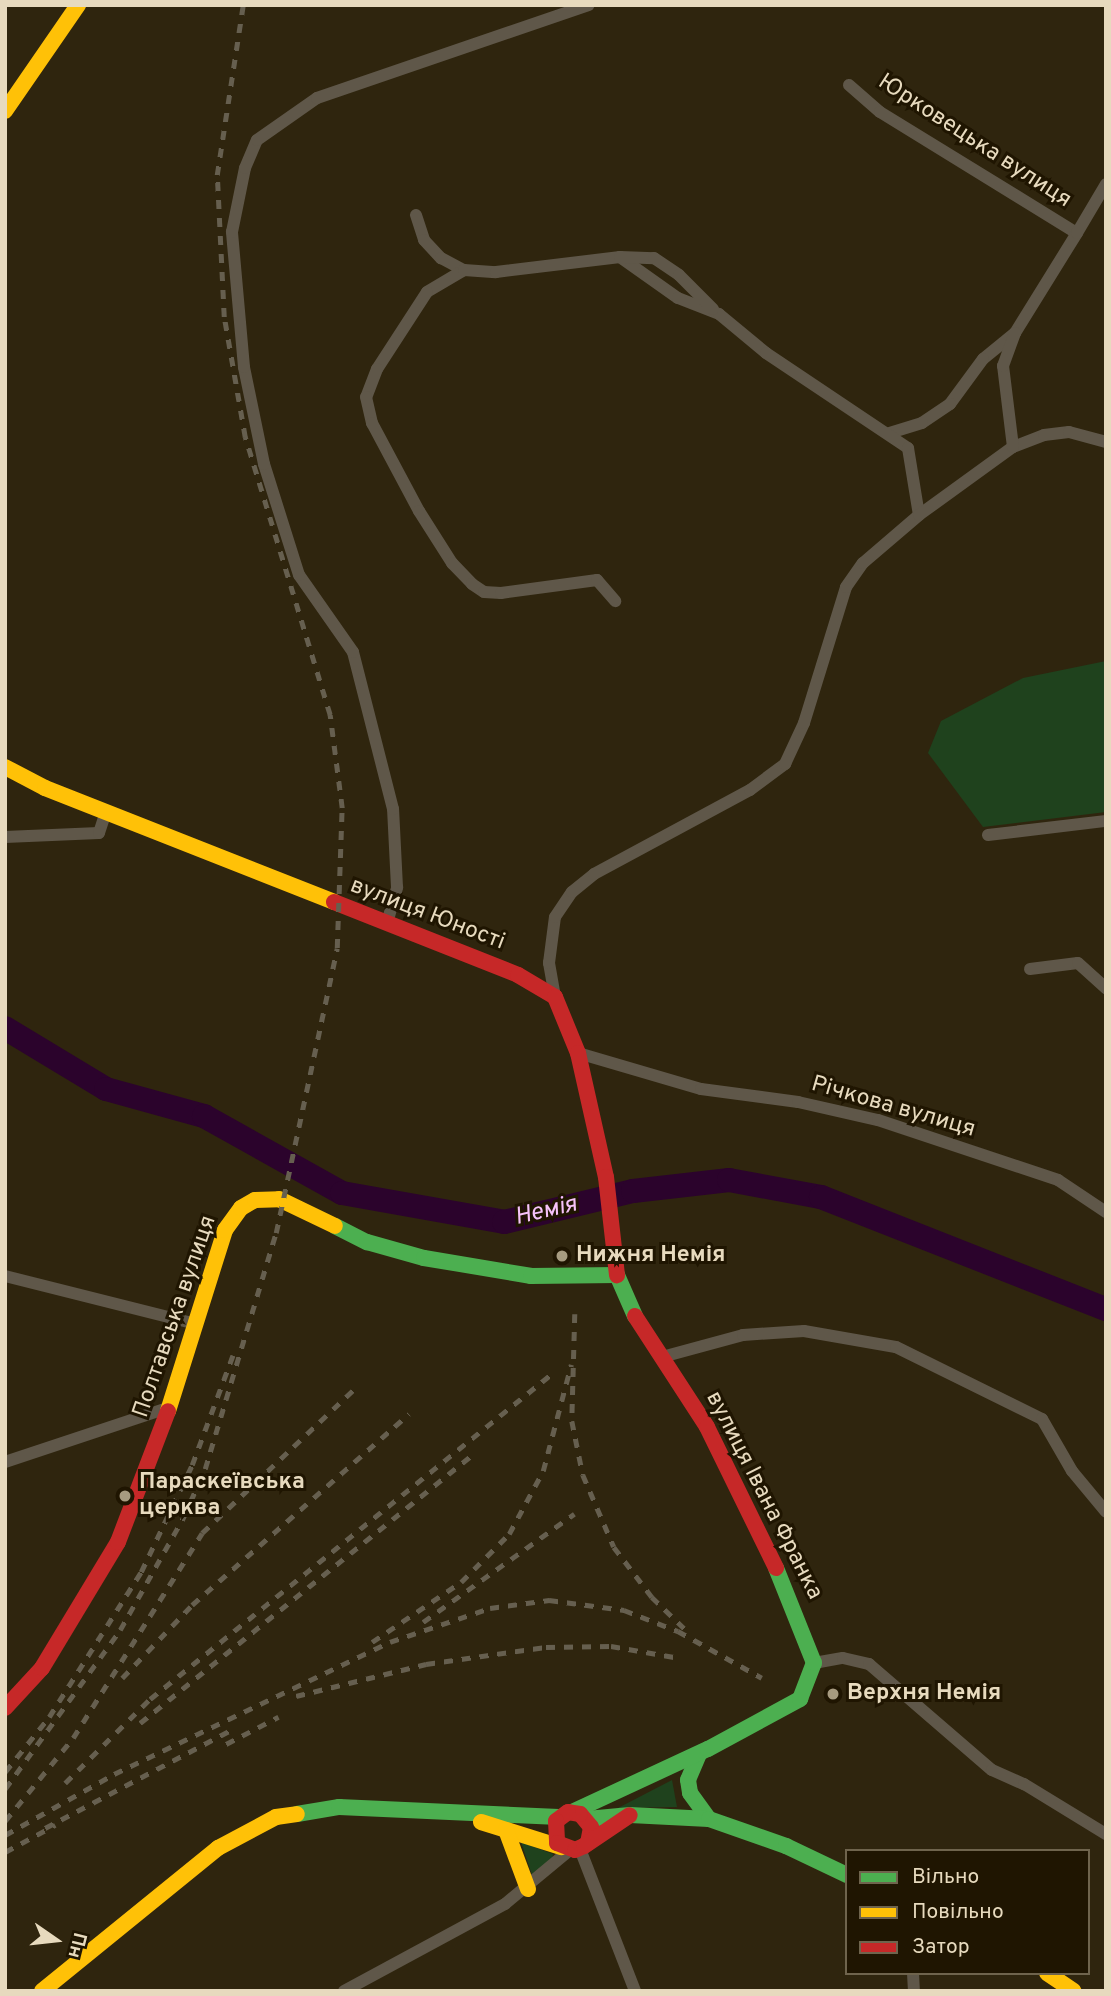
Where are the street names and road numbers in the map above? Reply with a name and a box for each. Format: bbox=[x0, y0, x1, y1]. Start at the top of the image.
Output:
street label: Юрковецька вулиця bbox=[872, 69, 1076, 215]
street label: вулиця Юності bbox=[346, 873, 508, 957]
street label: Річкова вулиця bbox=[808, 1071, 978, 1145]
street label: Полтавська вулиця bbox=[128, 1212, 224, 1422]
street label: вулиця Івана Франка bbox=[699, 1387, 827, 1605]

